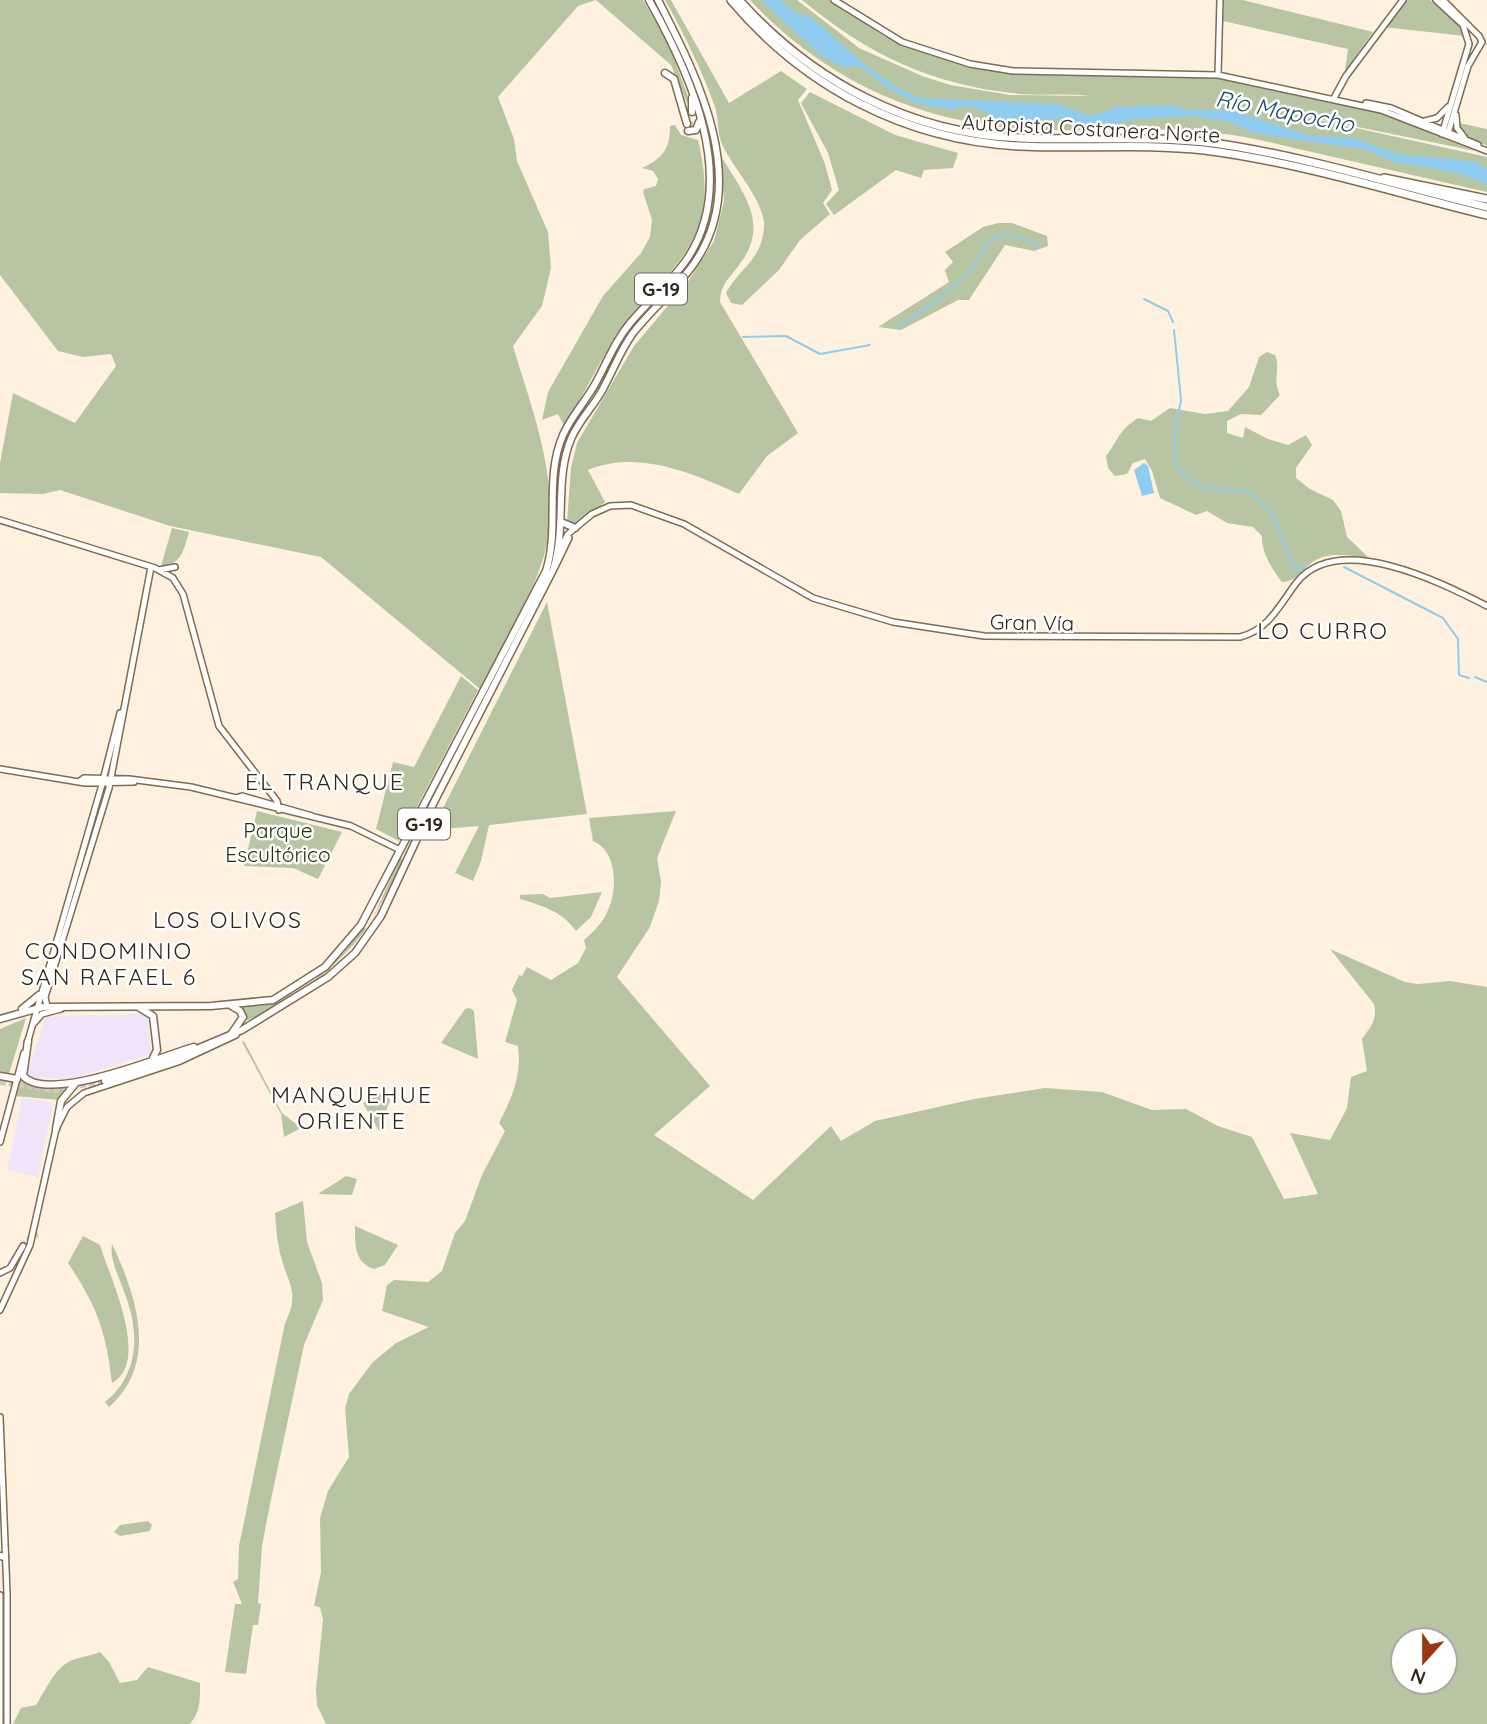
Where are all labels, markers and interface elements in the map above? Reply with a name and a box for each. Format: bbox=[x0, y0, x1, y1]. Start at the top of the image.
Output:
water label: Río Mapocho bbox=[1213, 83, 1358, 139]
street label: Autopista Costanera Norte bbox=[961, 108, 1221, 148]
road number: G-19 bbox=[635, 274, 687, 304]
street label: Gran Vía bbox=[990, 608, 1074, 636]
district label: LO CURRO bbox=[1257, 616, 1389, 645]
district label: EL TRANQUE bbox=[245, 767, 405, 796]
road number: G-19 bbox=[398, 808, 450, 839]
park label: Parque Escultórico bbox=[225, 817, 331, 867]
district label: LOS OLIVOS bbox=[153, 905, 303, 934]
district label: CONDOMINIO SAN RAFAEL 6 bbox=[21, 936, 197, 991]
district label: MANQUEHUE ORIENTE bbox=[271, 1080, 433, 1135]
north arrow bbox=[1389, 1626, 1459, 1696]
text: N bbox=[1407, 1663, 1429, 1691]

